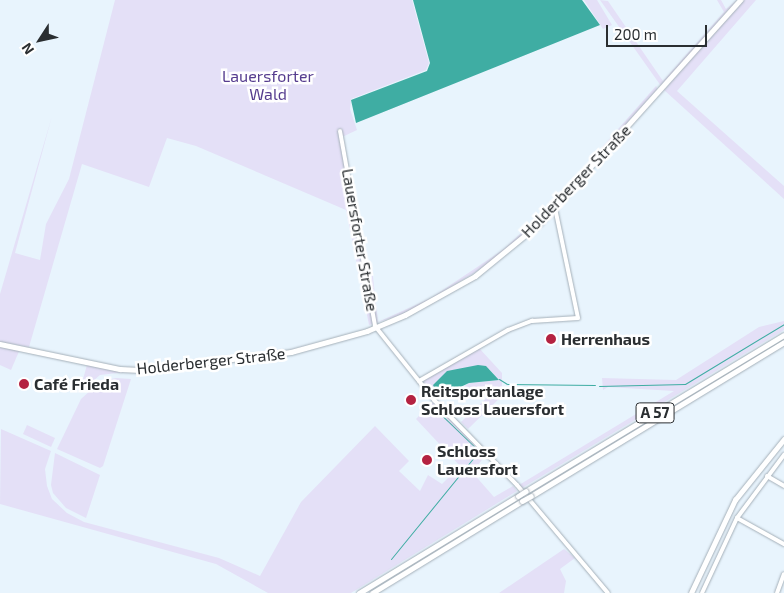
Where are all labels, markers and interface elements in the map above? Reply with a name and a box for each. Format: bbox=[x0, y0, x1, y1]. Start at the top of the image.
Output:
north arrow bbox=[15, 15, 65, 65]
scale bar bbox=[609, 15, 710, 47]
text: 200 m bbox=[614, 25, 657, 43]
text: N bbox=[17, 40, 37, 58]
park label: Lauersforter Wald bbox=[222, 66, 314, 104]
street label: Holderberger Straße bbox=[517, 120, 635, 242]
street label: Lauersforter Straße bbox=[338, 167, 382, 313]
place label: Herrenhaus bbox=[561, 329, 650, 349]
marker: Herrenhaus bbox=[545, 333, 557, 345]
street label: Holderberger Straße bbox=[136, 344, 286, 378]
place label: Café Frieda bbox=[34, 374, 119, 394]
marker: Café Frieda bbox=[18, 378, 30, 390]
place label: Reitsportanlage Schloss Lauersfort bbox=[421, 381, 564, 419]
marker: Reitsportanlage Schloss Lauersfort bbox=[405, 394, 417, 406]
road number: A 57 bbox=[635, 400, 675, 426]
place label: Schloss Lauersfort bbox=[437, 441, 518, 479]
marker: Schloss Lauersfort bbox=[421, 454, 433, 466]

